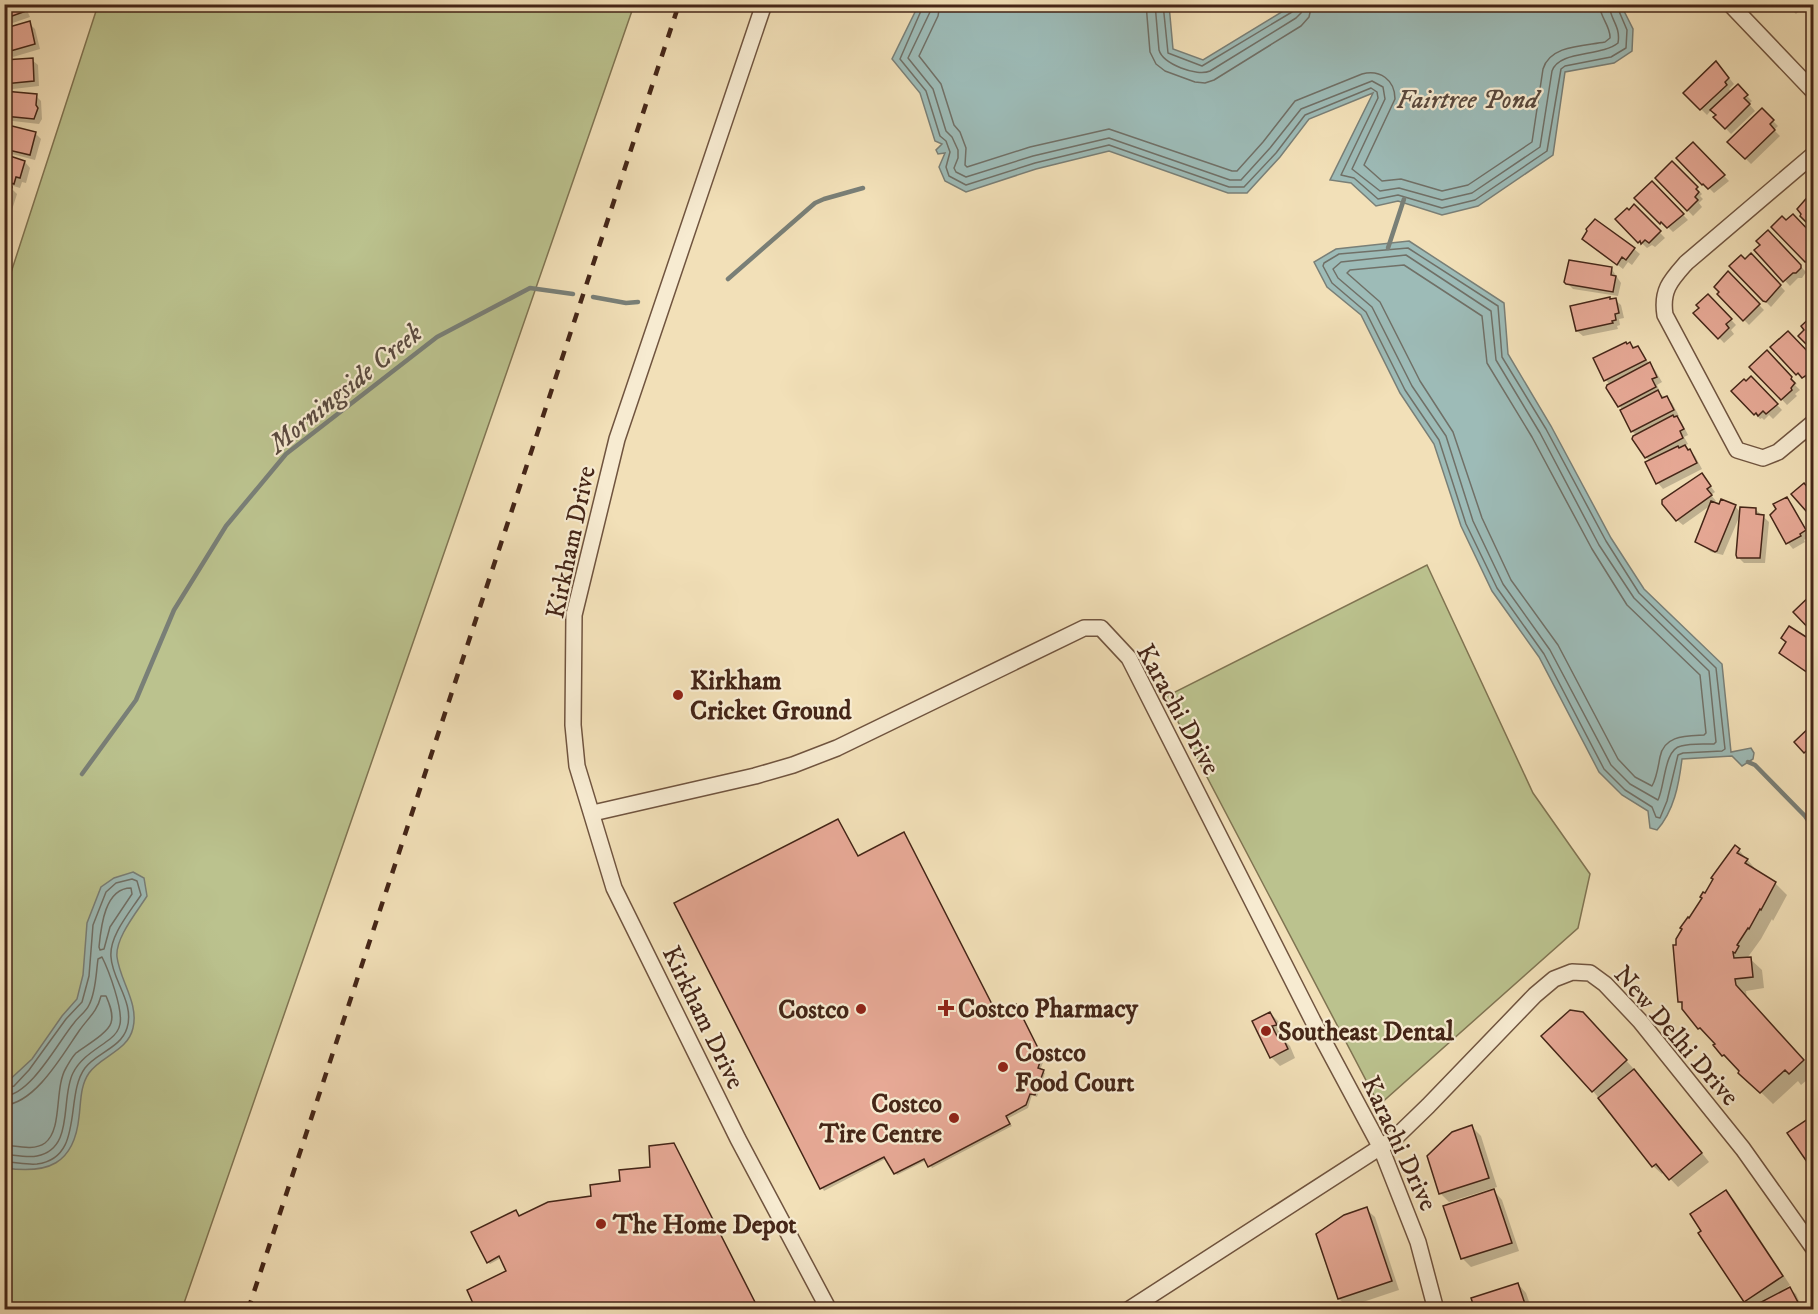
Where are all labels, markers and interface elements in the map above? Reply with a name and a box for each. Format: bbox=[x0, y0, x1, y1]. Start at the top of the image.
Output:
water label: Fairtree Pond bbox=[1396, 83, 1542, 117]
water label: Morningside Creek bbox=[260, 316, 430, 462]
street label: Kirkham Drive bbox=[539, 463, 604, 622]
street label: Karachi Drive bbox=[1128, 638, 1227, 781]
place label: Kirkham Cricket Ground bbox=[690, 665, 853, 728]
marker: Kirkham Cricket Ground bbox=[671, 688, 685, 702]
street label: Kirkham Drive bbox=[654, 941, 751, 1095]
street label: New Delhi Drive bbox=[1606, 959, 1746, 1113]
place label: Costco Pharmacy bbox=[958, 993, 1139, 1026]
place label: Costco bbox=[778, 994, 849, 1027]
marker: Costco Pharmacy bbox=[939, 1001, 953, 1015]
marker: Costco bbox=[854, 1002, 868, 1016]
place label: Southeast Dental bbox=[1278, 1016, 1455, 1049]
marker: Southeast Dental bbox=[1259, 1024, 1273, 1038]
place label: Costco Food Court bbox=[1015, 1037, 1135, 1100]
marker: Costco Food Court bbox=[996, 1060, 1010, 1074]
street label: Karachi Drive bbox=[1353, 1071, 1444, 1216]
place label: Costco Tire Centre bbox=[818, 1088, 942, 1151]
marker: Costco Tire Centre bbox=[947, 1111, 961, 1125]
place label: The Home Depot bbox=[612, 1209, 797, 1242]
marker: The Home Depot bbox=[594, 1217, 608, 1231]

